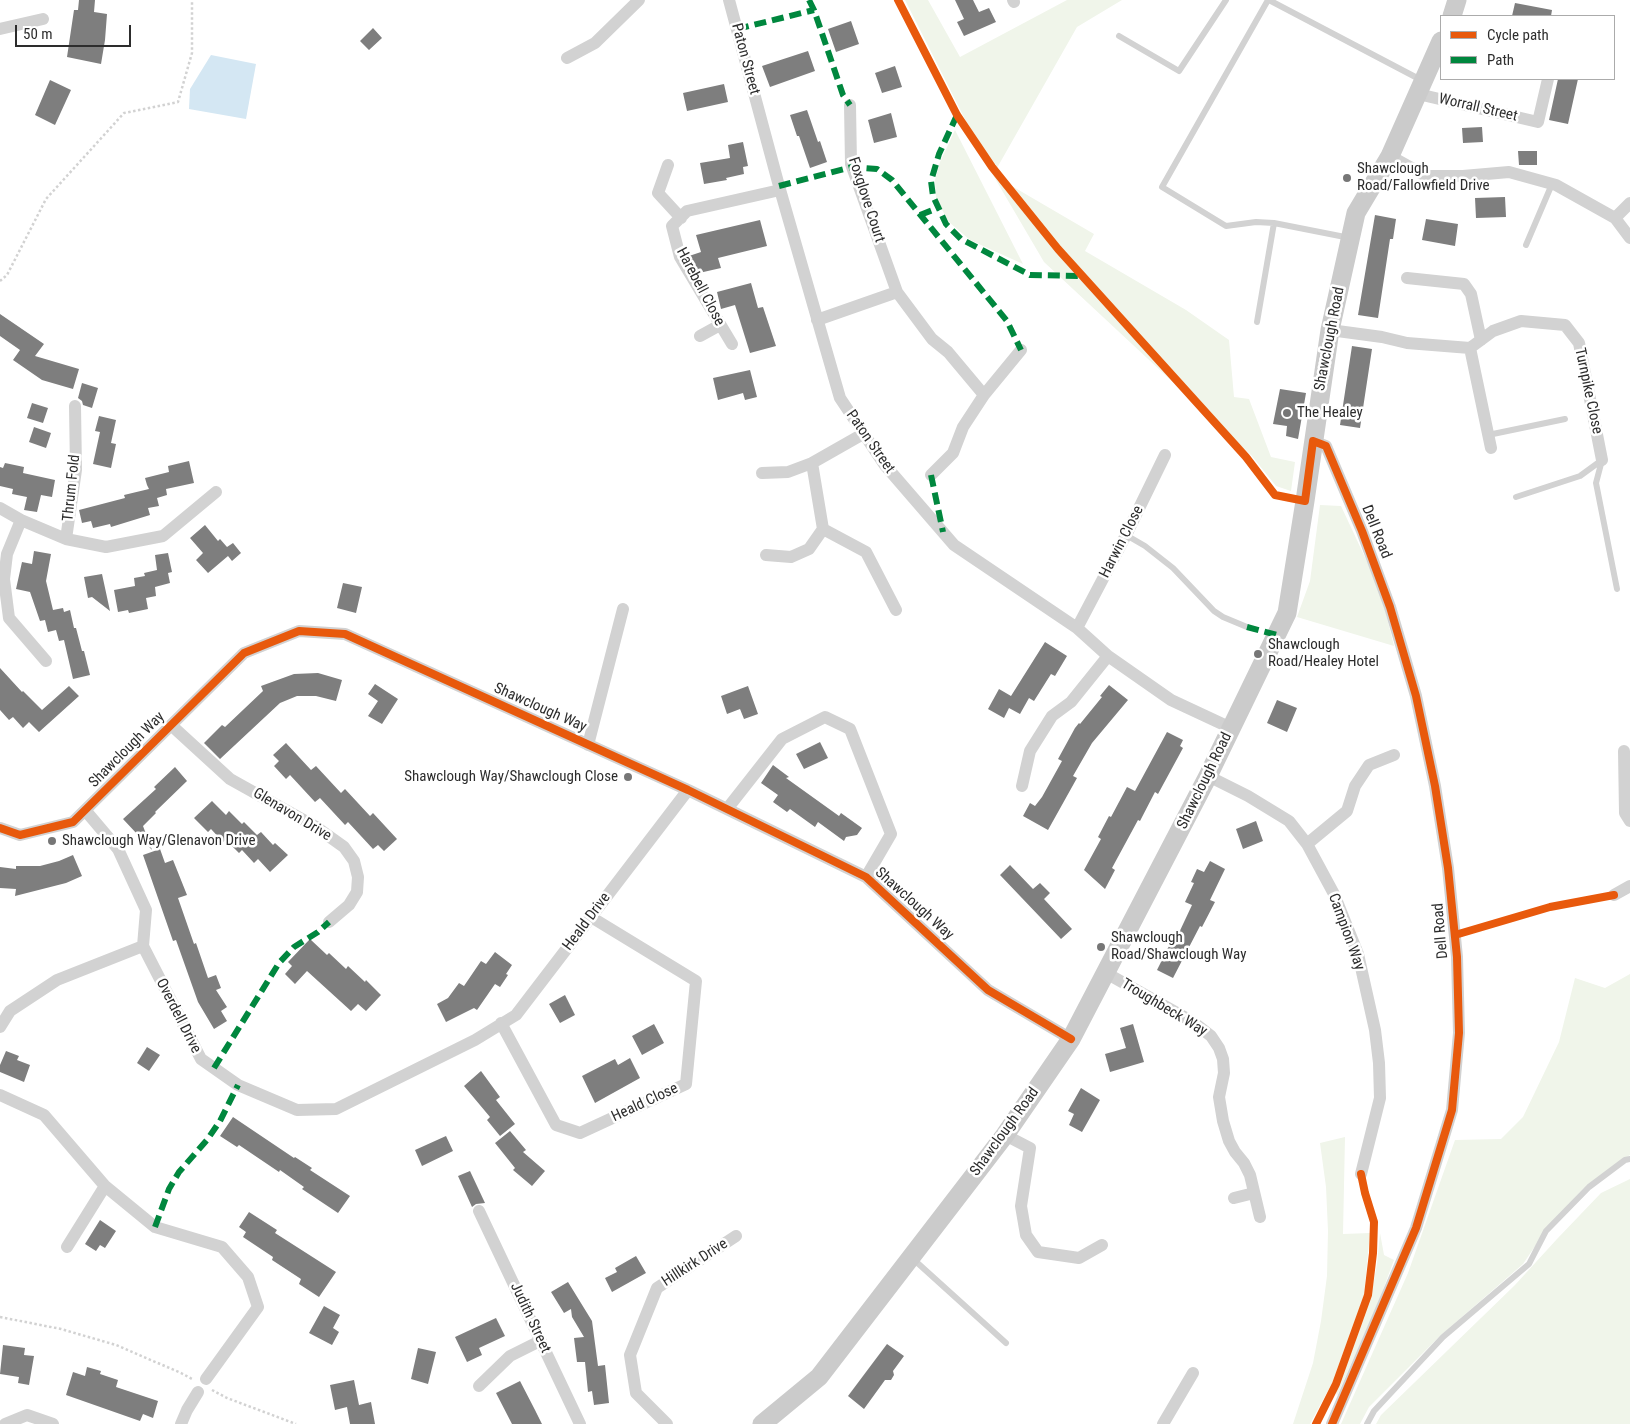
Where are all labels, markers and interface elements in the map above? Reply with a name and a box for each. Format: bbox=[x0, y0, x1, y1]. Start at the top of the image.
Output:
scale bar bbox=[18, 15, 134, 47]
legend bbox=[1440, 15, 1615, 80]
street label: Paton Street bbox=[727, 21, 763, 97]
text: 50 m bbox=[23, 25, 53, 43]
text: Cycle path bbox=[1487, 26, 1549, 44]
text: Path bbox=[1487, 51, 1514, 69]
street label: Worrall Street bbox=[1437, 90, 1519, 126]
street label: Foxglove Court bbox=[844, 155, 888, 245]
place label: Shawclough Road/Fallowfield Drive bbox=[1357, 160, 1490, 195]
marker: Shawclough Road/Fallowfield Drive bbox=[1341, 172, 1353, 184]
street label: Harebell Close bbox=[672, 245, 728, 329]
street label: Shawclough Road bbox=[1311, 286, 1349, 392]
street label: Turnpike Close bbox=[1570, 346, 1606, 436]
place label: The Healey bbox=[1297, 404, 1363, 422]
street label: Paton Street bbox=[842, 407, 898, 477]
marker: The Healey bbox=[1281, 407, 1293, 419]
street label: Thrum Fold bbox=[60, 454, 84, 522]
street label: Harwin Close bbox=[1096, 503, 1148, 581]
street label: Dell Road bbox=[1357, 503, 1395, 561]
place label: Shawclough Road/Healey Hotel bbox=[1268, 636, 1379, 671]
marker: Shawclough Road/Healey Hotel bbox=[1252, 648, 1264, 660]
street label: Shawclough Way bbox=[491, 680, 589, 736]
street label: Shawclough Way bbox=[85, 708, 169, 792]
street label: Shawclough Road bbox=[1174, 730, 1236, 832]
place label: Shawclough Way/Shawclough Close bbox=[404, 768, 618, 786]
marker: Shawclough Way/Shawclough Close bbox=[622, 771, 634, 783]
street label: Glenavon Drive bbox=[250, 785, 334, 845]
place label: Shawclough Way/Glenavon Drive bbox=[62, 832, 255, 850]
marker: Shawclough Way/Glenavon Drive bbox=[46, 835, 58, 847]
street label: Shawclough Way bbox=[871, 864, 957, 944]
street label: Heald Drive bbox=[559, 890, 615, 954]
street label: Campion Way bbox=[1324, 891, 1368, 973]
street label: Dell Road bbox=[1430, 902, 1452, 960]
place label: Shawclough Road/Shawclough Way bbox=[1111, 929, 1246, 964]
marker: Shawclough Road/Shawclough Way bbox=[1095, 941, 1107, 953]
street label: Troughbeck Way bbox=[1118, 975, 1210, 1041]
street label: Overdell Drive bbox=[151, 976, 205, 1056]
street label: Heald Close bbox=[609, 1080, 681, 1126]
street label: Shawclough Road bbox=[967, 1084, 1043, 1180]
street label: Hillkirk Drive bbox=[659, 1235, 731, 1291]
street label: Judith Street bbox=[506, 1280, 554, 1356]

